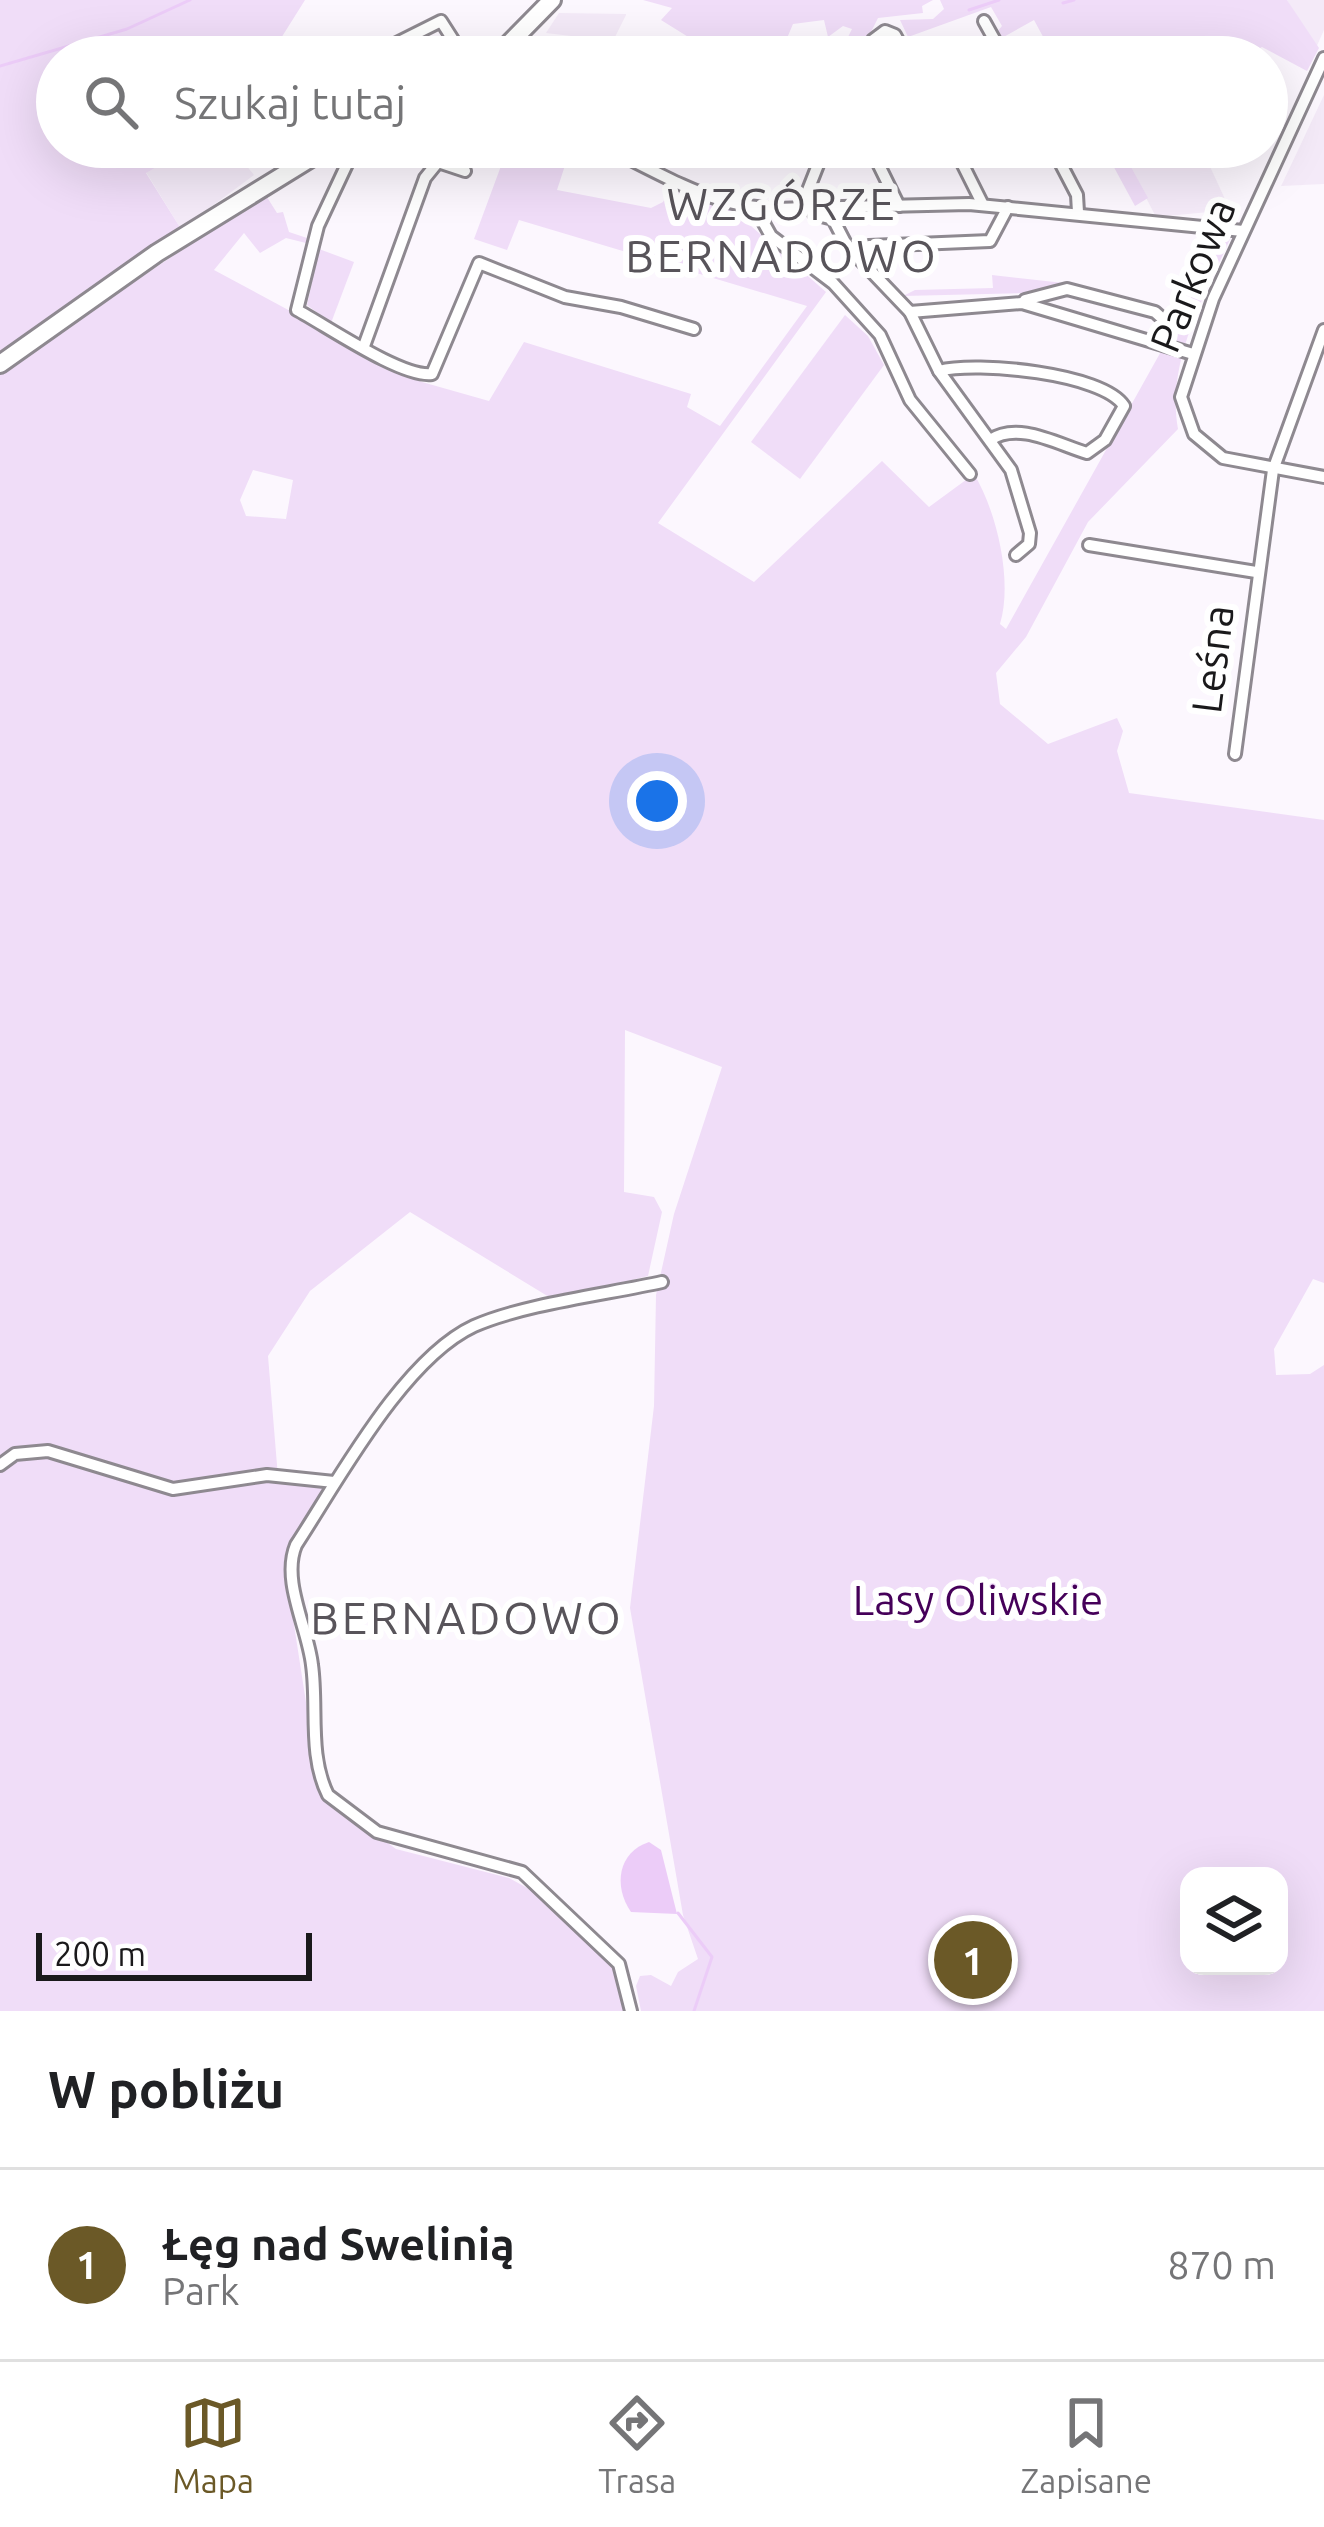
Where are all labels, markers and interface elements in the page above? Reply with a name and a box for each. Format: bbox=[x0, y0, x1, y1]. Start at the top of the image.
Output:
search box bbox=[36, 36, 1288, 168]
icon: search bbox=[78, 69, 144, 135]
text: Szukaj tutaj bbox=[174, 77, 406, 128]
district label: WZGÓRZE BERNADOWO bbox=[625, 178, 939, 281]
street label: Parkowa bbox=[1140, 191, 1244, 359]
street label: Leśna bbox=[1182, 602, 1242, 716]
your location bbox=[627, 771, 687, 831]
park label: Lasy Oliwskie bbox=[853, 1576, 1103, 1623]
district label: BERNADOWO bbox=[310, 1592, 624, 1643]
map controls bbox=[1180, 1867, 1288, 1975]
button: layers bbox=[1180, 1867, 1288, 1975]
pin: 1 bbox=[934, 1915, 1012, 2005]
scale bar bbox=[36, 1927, 312, 1980]
text: 200 m bbox=[54, 1935, 146, 1972]
text: W pobliżu bbox=[48, 2060, 284, 2118]
text: Łęg nad Swelinią bbox=[162, 2218, 515, 2269]
text: 1 bbox=[76, 2243, 98, 2286]
text: 870 m bbox=[1167, 2243, 1276, 2286]
text: Park bbox=[162, 2269, 240, 2312]
tab: Mapa bbox=[172, 2390, 254, 2499]
tab: Trasa bbox=[598, 2390, 676, 2499]
tab: Zapisane bbox=[1021, 2390, 1152, 2499]

